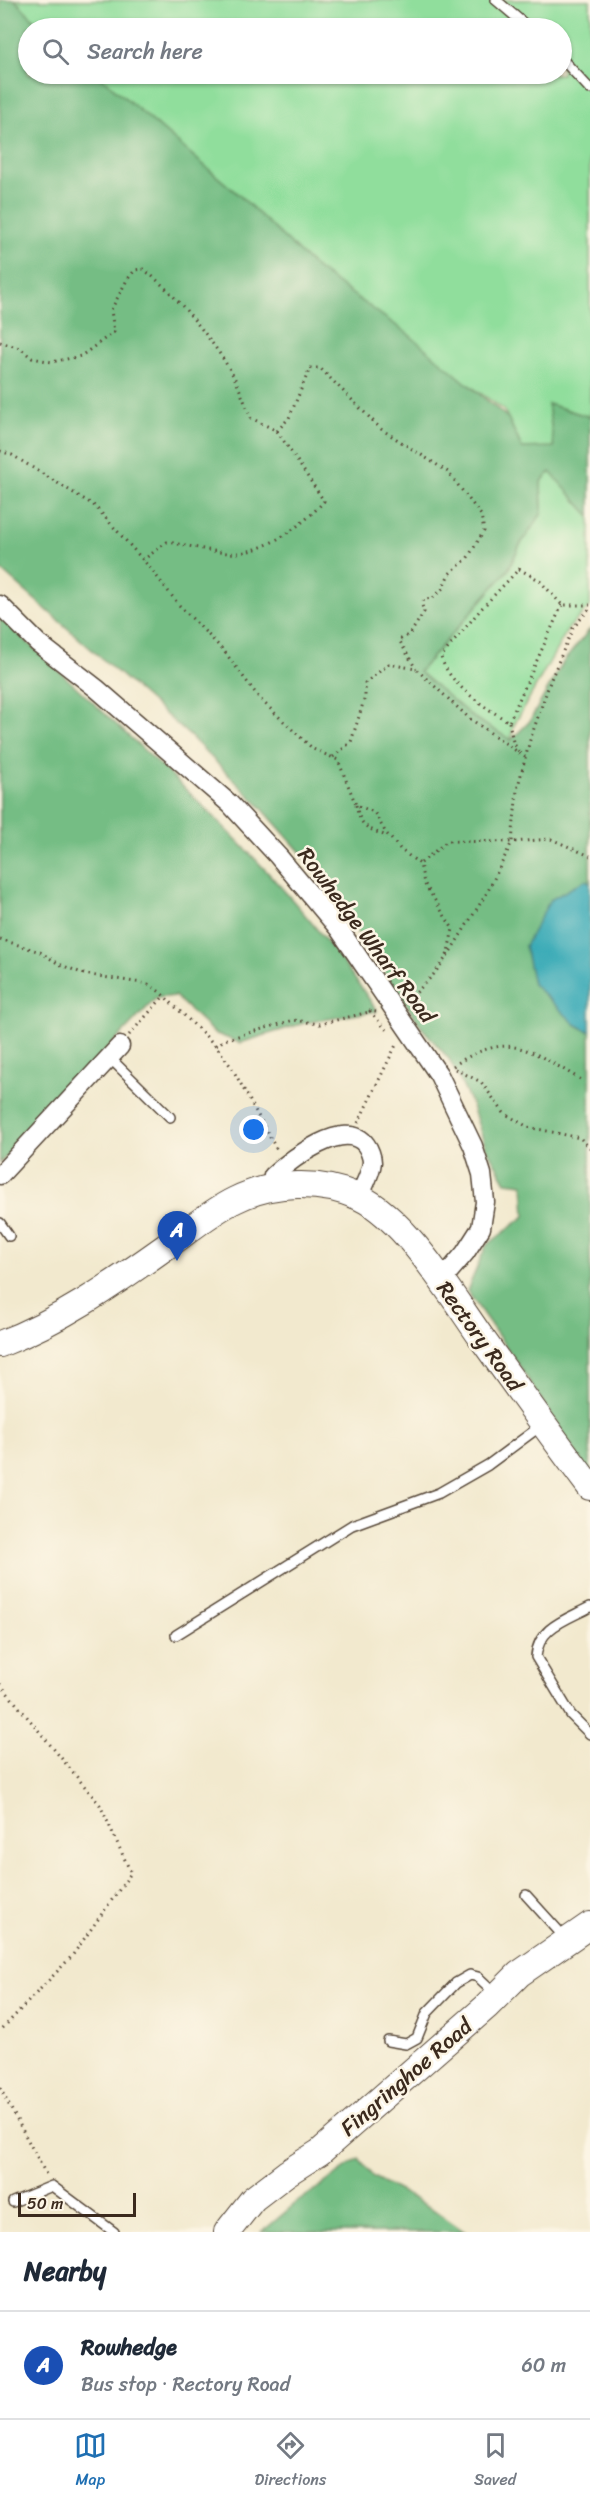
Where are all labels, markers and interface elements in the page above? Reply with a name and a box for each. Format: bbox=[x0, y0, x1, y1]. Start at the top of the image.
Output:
search box bbox=[18, 18, 572, 84]
text: Search here bbox=[87, 32, 203, 71]
icon: search bbox=[39, 35, 72, 68]
street label: Rowhedge Wharf Road bbox=[287, 838, 447, 1033]
your location bbox=[239, 1115, 268, 1144]
pin: A bbox=[158, 1212, 196, 1261]
street label: Rectory Road bbox=[426, 1272, 535, 1401]
street label: Fingringhoe Road bbox=[331, 2007, 482, 2146]
text: 50 m bbox=[27, 2189, 63, 2218]
scale bar bbox=[18, 2190, 136, 2218]
text: Nearby bbox=[24, 2248, 106, 2294]
text: Rowhedge bbox=[81, 2328, 177, 2367]
text: A bbox=[37, 2348, 50, 2383]
text: 60 m bbox=[521, 2348, 566, 2383]
text: Bus stop · Rectory Road bbox=[81, 2367, 290, 2402]
tab: Map bbox=[74, 2429, 107, 2494]
tab: Directions bbox=[255, 2429, 326, 2494]
tab: Saved bbox=[474, 2429, 516, 2494]

